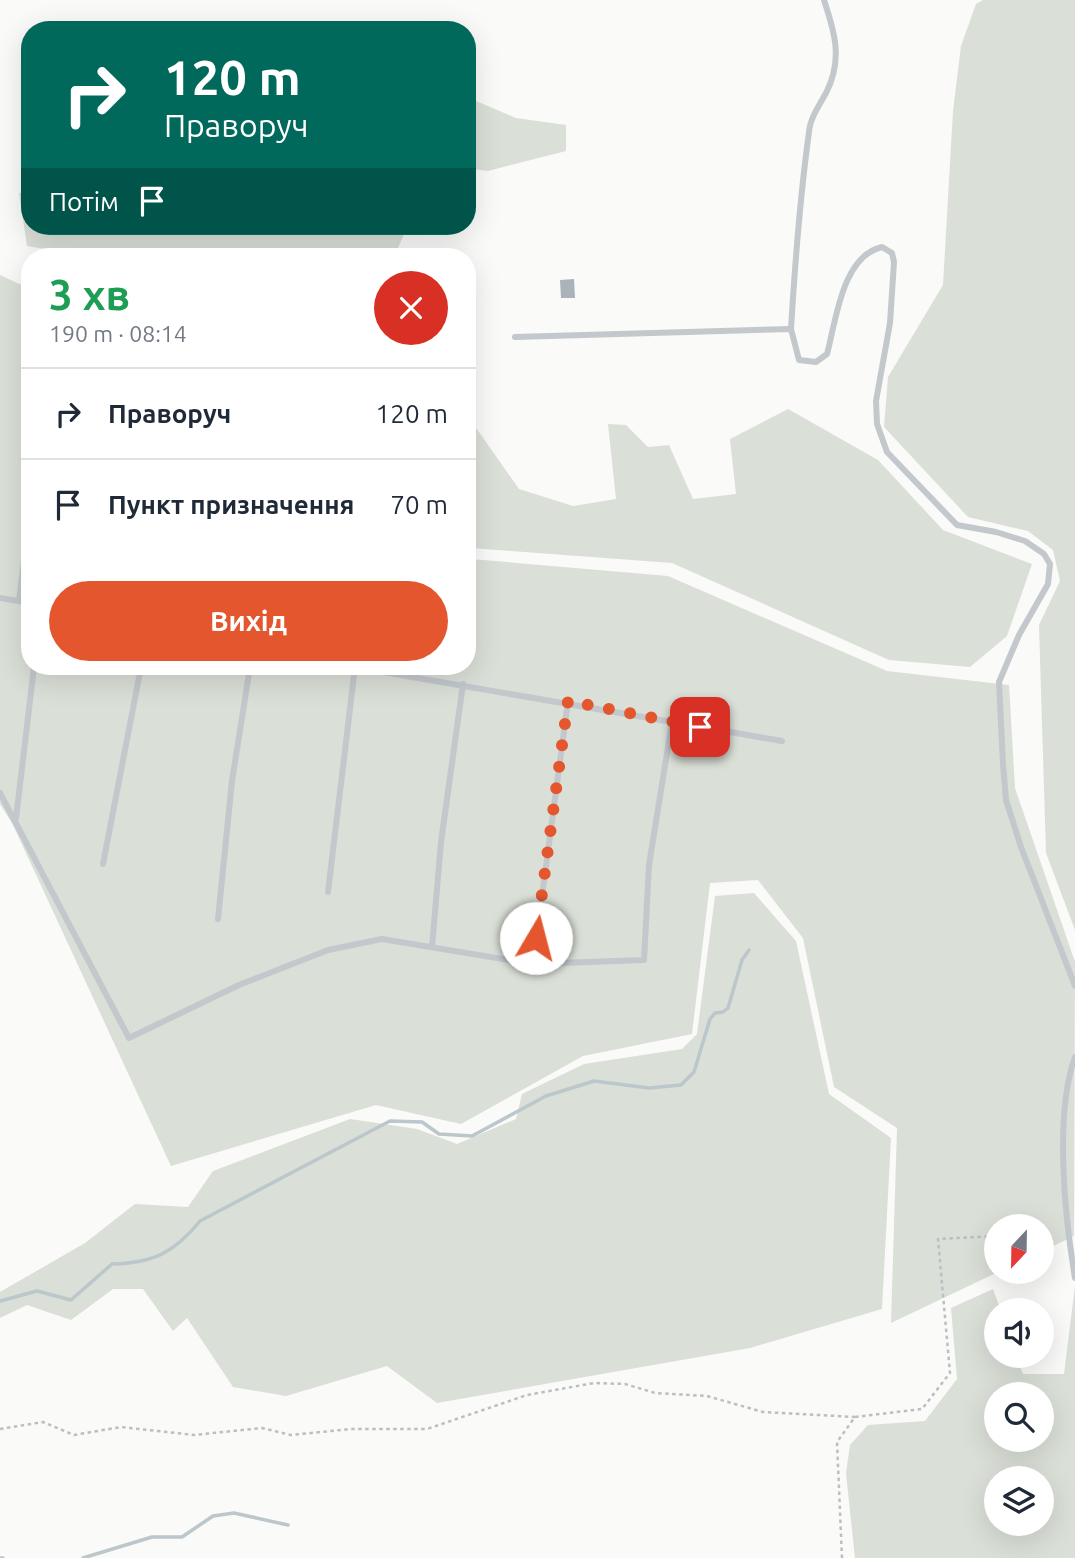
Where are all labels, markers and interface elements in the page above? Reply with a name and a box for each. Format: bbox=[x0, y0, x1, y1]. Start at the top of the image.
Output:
icon: right bbox=[49, 49, 140, 140]
text: 120 m bbox=[164, 49, 301, 104]
text: Праворуч bbox=[164, 107, 309, 143]
icon: arrive bbox=[133, 182, 171, 220]
text: Потім bbox=[49, 187, 119, 216]
text: 3 хв bbox=[49, 271, 130, 318]
button: close bbox=[374, 271, 448, 345]
text: 190 m · 08:14 bbox=[49, 321, 187, 346]
icon: right bbox=[49, 395, 87, 433]
text: Праворуч bbox=[108, 399, 231, 428]
text: 120 m bbox=[376, 399, 448, 428]
icon: arrive bbox=[49, 486, 87, 524]
text: Пункт призначення bbox=[108, 490, 354, 519]
text: 70 m bbox=[390, 490, 448, 519]
button: Вихід bbox=[49, 581, 448, 661]
pin bbox=[670, 697, 730, 757]
icon: arrive bbox=[681, 708, 719, 746]
position arrow bbox=[499, 901, 573, 975]
north arrow bbox=[984, 1214, 1054, 1284]
map controls bbox=[984, 1214, 1054, 1536]
button: sound bbox=[984, 1298, 1054, 1368]
button: search bbox=[984, 1382, 1054, 1452]
button: layers bbox=[984, 1466, 1054, 1536]

